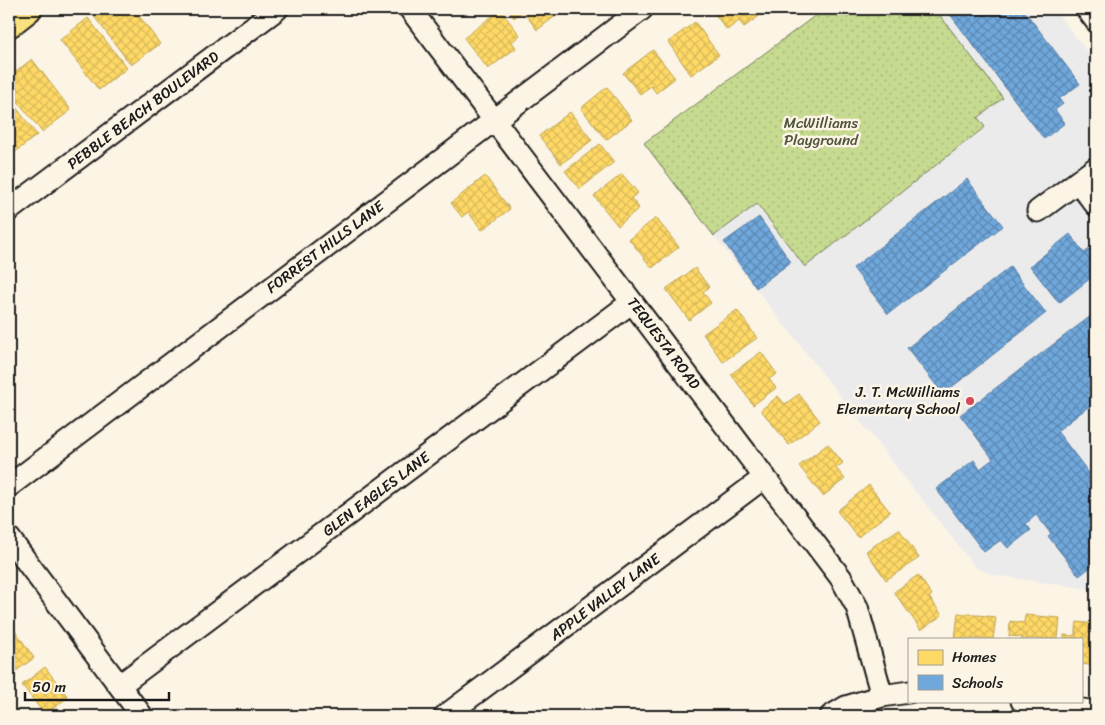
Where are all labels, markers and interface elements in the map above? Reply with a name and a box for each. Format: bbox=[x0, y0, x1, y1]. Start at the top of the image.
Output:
street label: PEBBLE BEACH BOULEVARD bbox=[61, 44, 225, 176]
park label: McWilliams Playground bbox=[784, 110, 859, 153]
street label: FORREST HILLS LANE bbox=[260, 193, 391, 300]
street label: TEQUESTA ROAD bbox=[620, 291, 708, 395]
place label: J. T. McWilliams Elementary School bbox=[836, 379, 961, 422]
marker: J. T. McWilliams Elementary School bbox=[964, 395, 976, 407]
street label: GLEN EAGLES LANE bbox=[317, 444, 437, 543]
street label: APPLE VALLEY LANE bbox=[543, 546, 667, 648]
legend bbox=[908, 638, 1082, 702]
text: Homes bbox=[952, 644, 996, 670]
scale bar bbox=[25, 670, 169, 702]
text: Schools bbox=[952, 670, 1003, 696]
text: 50 m bbox=[32, 674, 67, 700]

